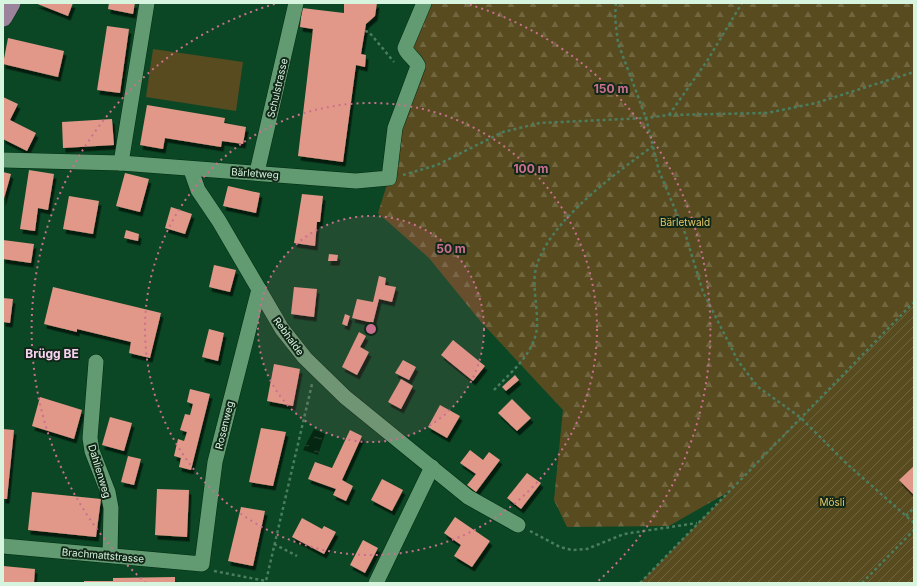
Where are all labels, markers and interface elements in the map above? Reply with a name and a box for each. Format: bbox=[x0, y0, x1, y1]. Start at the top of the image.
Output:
street label: Schulstrasse bbox=[264, 57, 290, 119]
text: 150 m bbox=[594, 81, 628, 96]
text: 100 m bbox=[513, 161, 549, 176]
street label: Bärletweg bbox=[231, 165, 279, 181]
park label: Bärletwald bbox=[660, 216, 710, 228]
text: 50 m bbox=[436, 241, 466, 256]
street label: Rebhalde bbox=[271, 315, 307, 358]
centre of rings bbox=[364, 322, 378, 336]
district label: Brügg BE bbox=[25, 346, 79, 361]
street label: Rosenweg bbox=[212, 400, 236, 450]
street label: Dahlienweg bbox=[86, 443, 114, 499]
park label: Mösli bbox=[819, 496, 845, 508]
street label: Brachmattstrasse bbox=[61, 545, 145, 565]

